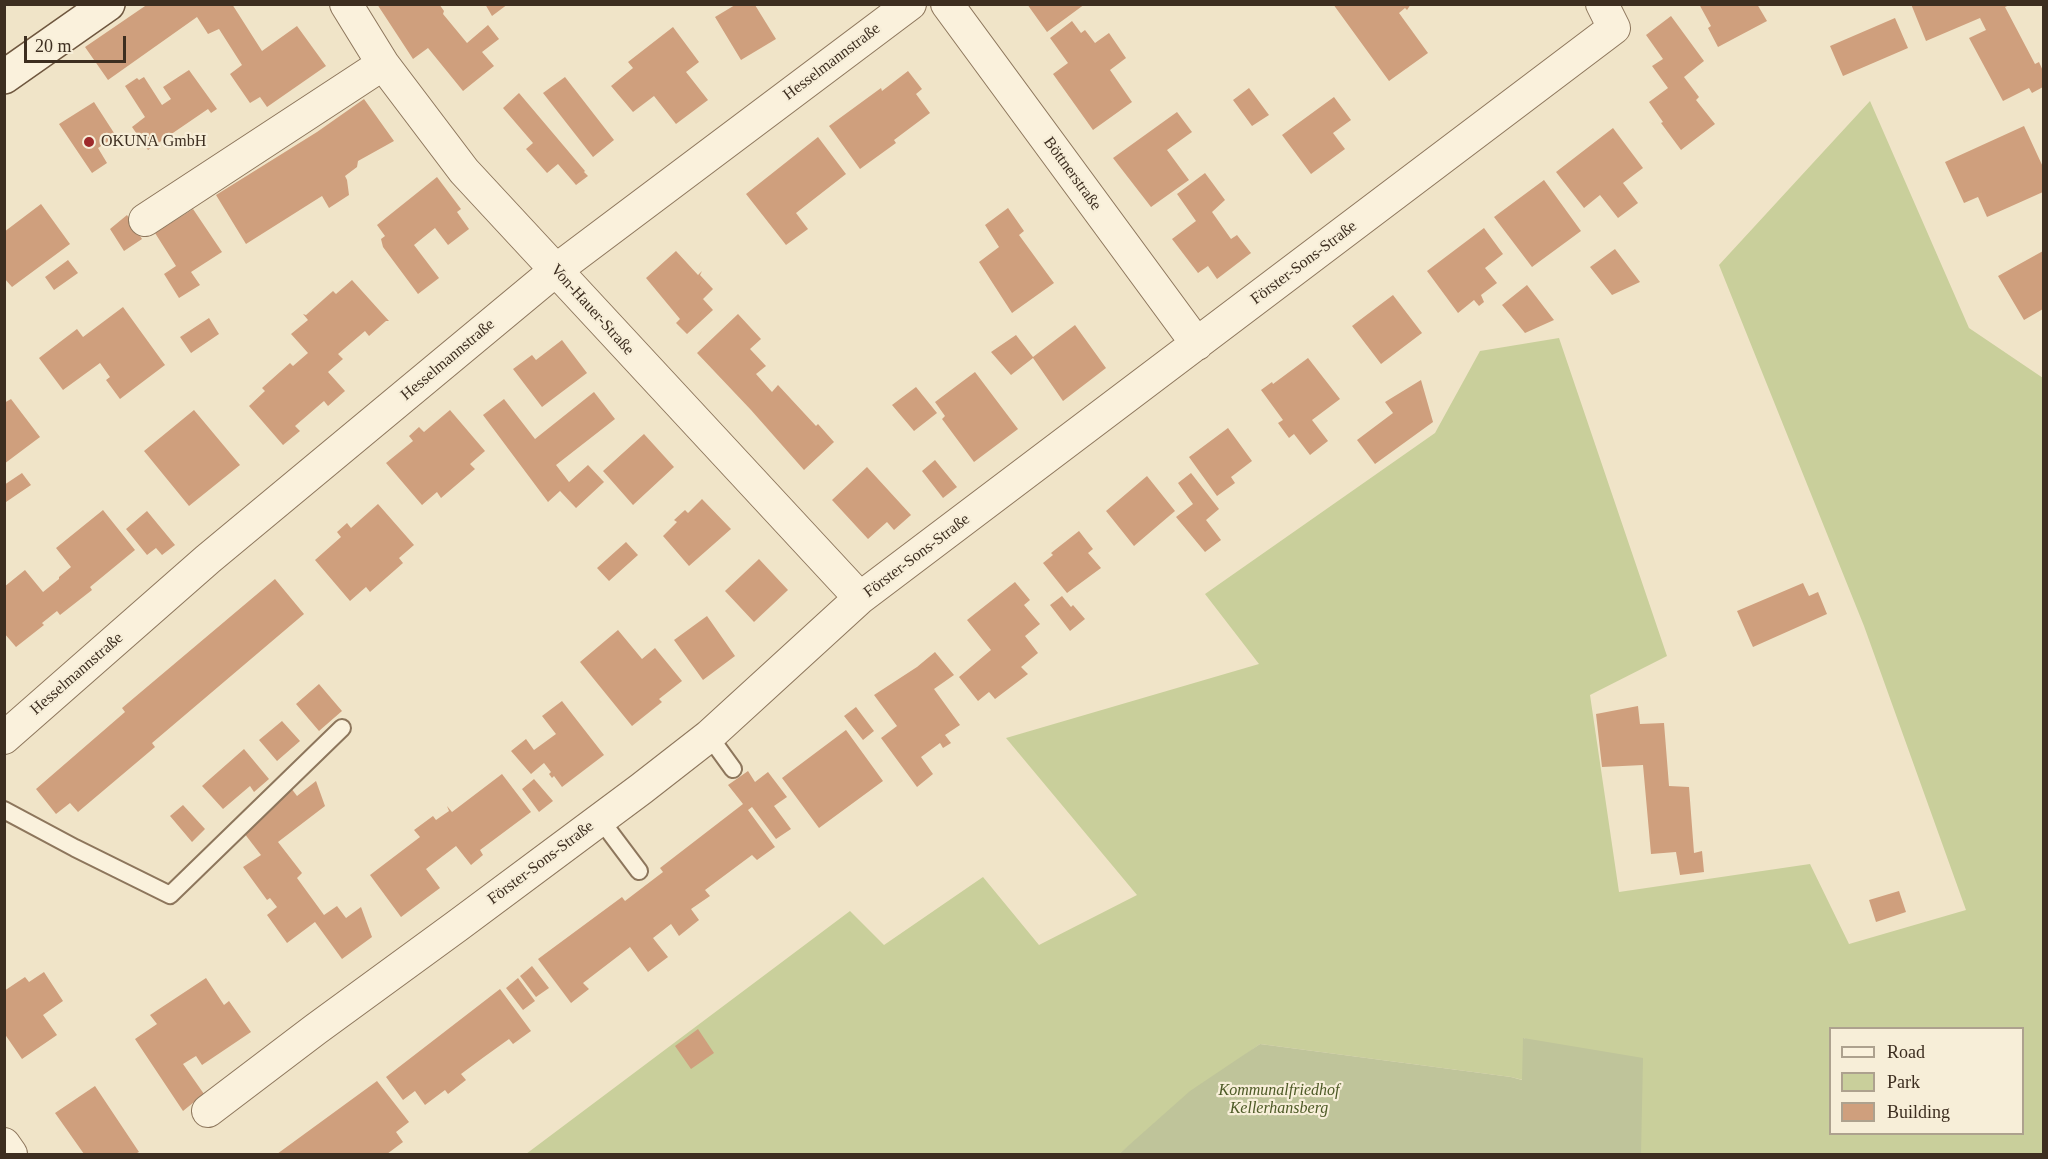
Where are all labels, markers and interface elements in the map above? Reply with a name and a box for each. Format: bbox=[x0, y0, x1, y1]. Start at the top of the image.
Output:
street label: Hesselmannstraße bbox=[780, 19, 884, 105]
scale bar bbox=[27, 24, 129, 62]
text: 20 m bbox=[35, 36, 72, 56]
place label: OKUNA GmbH bbox=[101, 132, 206, 152]
street label: Böttnerstraße bbox=[1039, 133, 1105, 215]
marker: OKUNA GmbH bbox=[82, 135, 96, 149]
street label: Förster-Sons-Straße bbox=[1247, 217, 1361, 309]
street label: Von-Hauer-Straße bbox=[546, 261, 638, 359]
street label: Hesselmannstraße bbox=[397, 315, 499, 405]
street label: Förster-Sons-Straße bbox=[860, 510, 974, 602]
street label: Hesselmannstraße bbox=[27, 629, 127, 719]
street label: Förster-Sons-Straße bbox=[484, 817, 598, 909]
legend bbox=[1829, 1027, 2024, 1135]
text: Road bbox=[1887, 1042, 1925, 1062]
text: Park bbox=[1887, 1072, 1920, 1092]
park label: Kommunalfriedhof Kellerhansberg bbox=[1219, 1081, 1339, 1119]
text: Building bbox=[1887, 1102, 1950, 1122]

